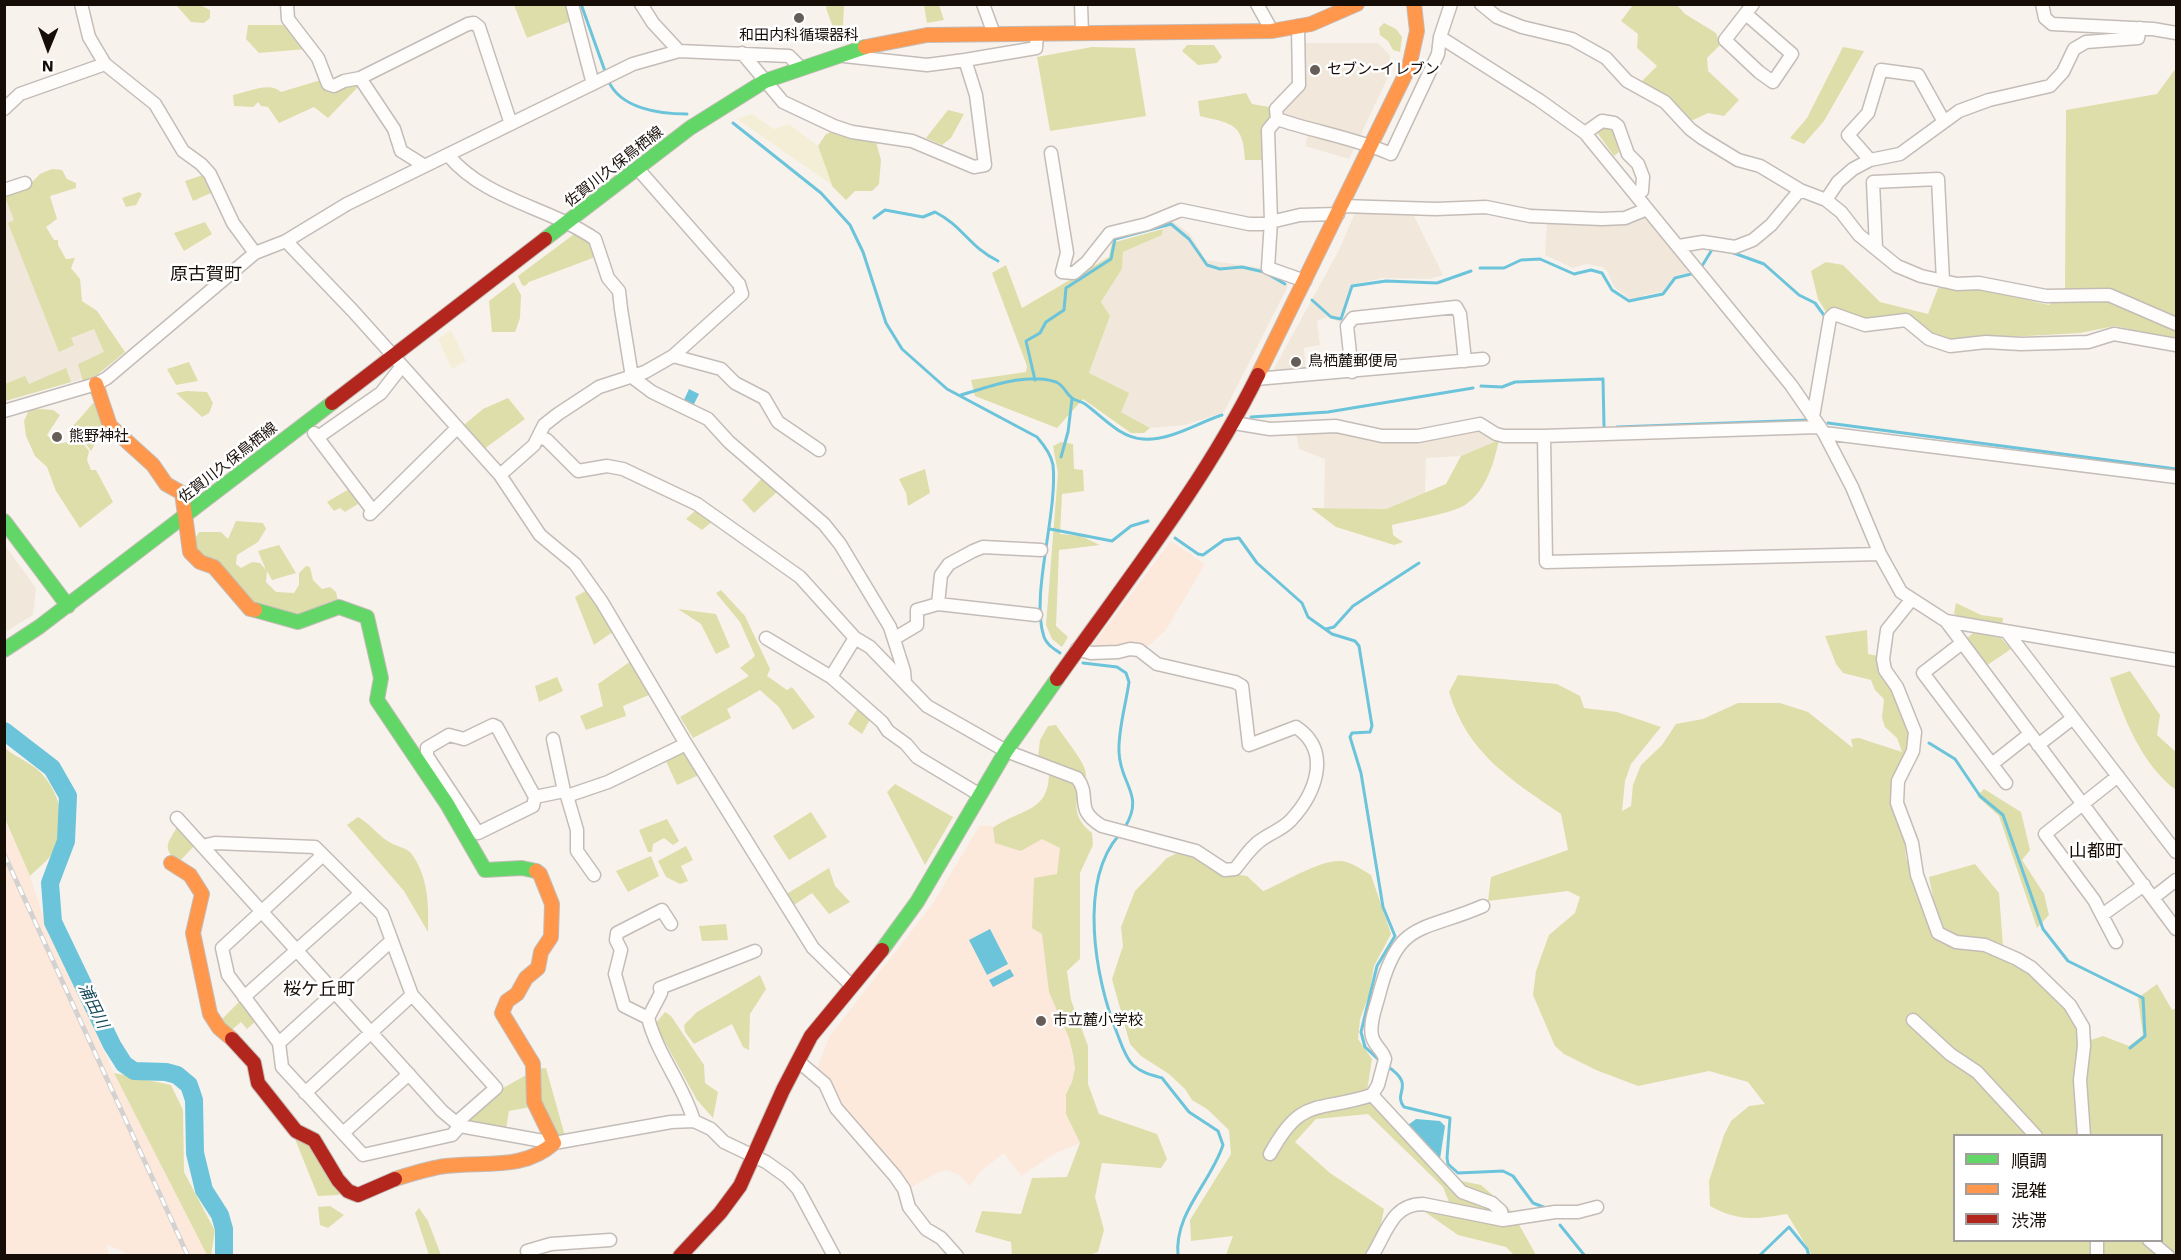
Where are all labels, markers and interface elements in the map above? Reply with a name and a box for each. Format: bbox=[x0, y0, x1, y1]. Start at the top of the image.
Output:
marker: 和田内科循環器科 bbox=[792, 11, 806, 25]
north arrow bbox=[18, 18, 78, 78]
place label: 和田内科循環器科 bbox=[739, 27, 859, 45]
text: N bbox=[42, 57, 54, 76]
place label: セブン-イレブン bbox=[1327, 61, 1440, 79]
marker: セブン-イレブン bbox=[1308, 63, 1322, 77]
street label: 佐賀川久保鳥栖線 bbox=[561, 123, 667, 211]
district label: 原古賀町 bbox=[170, 264, 242, 286]
place label: 鳥栖麓郵便局 bbox=[1308, 353, 1398, 371]
marker: 鳥栖麓郵便局 bbox=[1289, 355, 1303, 369]
street label: 佐賀川久保鳥栖線 bbox=[175, 419, 281, 507]
place label: 熊野神社 bbox=[69, 428, 129, 446]
marker: 熊野神社 bbox=[50, 430, 64, 444]
district label: 山都町 bbox=[2069, 841, 2123, 863]
district label: 桜ケ丘町 bbox=[283, 979, 355, 1001]
water label: 浦田川 bbox=[74, 980, 112, 1032]
place label: 市立麓小学校 bbox=[1053, 1012, 1143, 1030]
marker: 市立麓小学校 bbox=[1034, 1014, 1048, 1028]
legend bbox=[1953, 1134, 2163, 1242]
text: 順調 bbox=[2011, 1150, 2047, 1171]
text: 混雑 bbox=[2011, 1180, 2047, 1201]
text: 渋滞 bbox=[2011, 1210, 2047, 1231]

